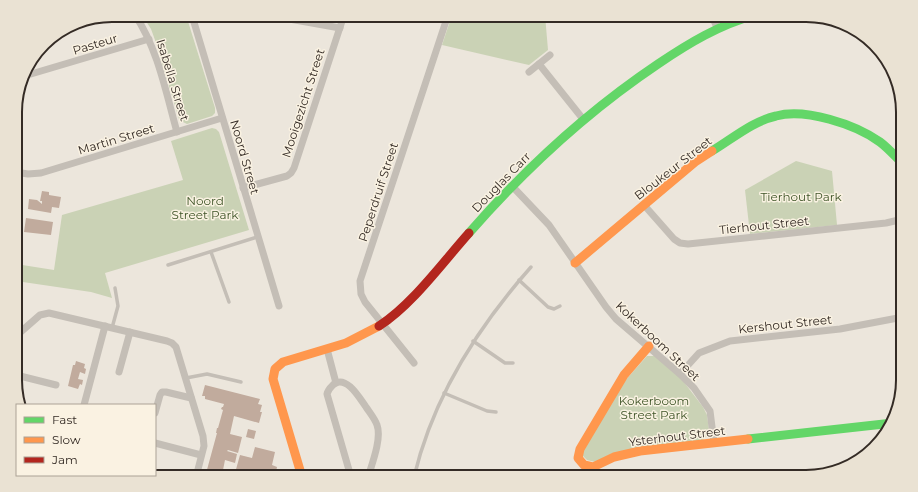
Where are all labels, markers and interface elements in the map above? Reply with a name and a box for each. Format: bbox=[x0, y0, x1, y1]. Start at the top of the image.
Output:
street label: Pasteur bbox=[71, 30, 119, 58]
street label: Isabella Street bbox=[153, 37, 193, 123]
street label: Mooigezicht Street bbox=[278, 47, 328, 159]
street label: Noord Street bbox=[227, 118, 263, 196]
street label: Martin Street bbox=[76, 120, 156, 158]
street label: Bloukeur Street bbox=[631, 133, 715, 203]
street label: Peperdruif Street bbox=[355, 140, 401, 244]
street label: Douglas Carr bbox=[468, 149, 534, 215]
park label: Tierhout Park bbox=[760, 189, 842, 204]
park label: Noord Street Park bbox=[172, 193, 239, 222]
street label: Tierhout Street bbox=[718, 213, 810, 237]
street label: Kokerboom Street bbox=[613, 298, 703, 384]
street label: Kershout Street bbox=[737, 312, 833, 336]
park label: Kokerboom Street Park bbox=[619, 393, 689, 422]
legend bbox=[16, 404, 156, 476]
text: Fast bbox=[52, 412, 77, 427]
street label: Ysterhout Street bbox=[628, 423, 726, 449]
text: Slow bbox=[52, 432, 81, 447]
text: Jam bbox=[51, 452, 78, 467]

